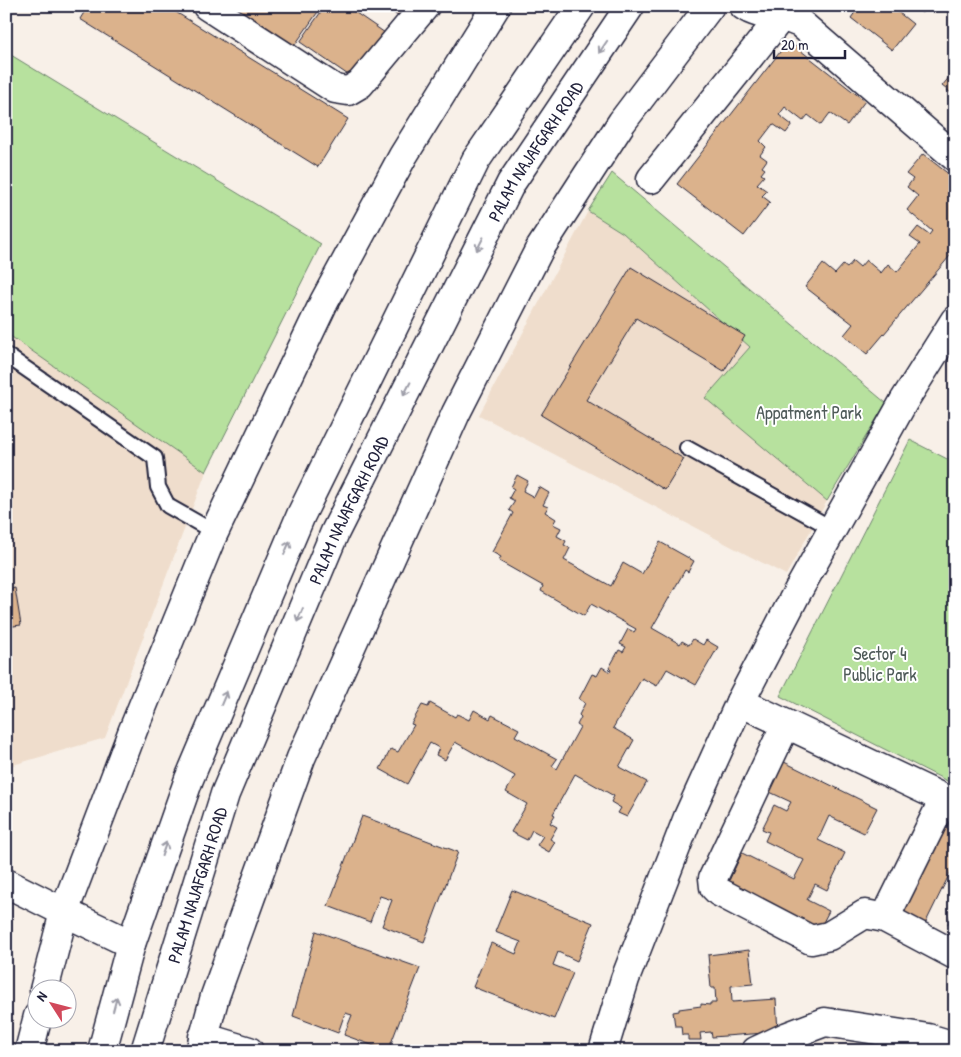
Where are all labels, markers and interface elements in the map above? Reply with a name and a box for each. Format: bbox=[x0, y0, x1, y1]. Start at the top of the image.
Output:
scale bar bbox=[774, 28, 845, 60]
text: 20 m bbox=[781, 34, 808, 55]
one-way arrow bbox=[598, 39, 608, 53]
street label: PALAM NAJAFGARH ROAD bbox=[481, 75, 589, 225]
one-way arrow bbox=[475, 236, 485, 251]
one-way arrow bbox=[402, 381, 411, 396]
park label: Appatment Park bbox=[756, 400, 862, 425]
street label: PALAM NAJAFGARH ROAD bbox=[302, 431, 394, 588]
one-way arrow bbox=[282, 541, 292, 556]
one-way arrow bbox=[295, 607, 305, 622]
park label: Sector 4 Public Park bbox=[843, 641, 917, 687]
one-way arrow bbox=[219, 691, 229, 706]
street label: PALAM NAJAFGARH ROAD bbox=[161, 803, 233, 966]
one-way arrow bbox=[160, 841, 170, 857]
north arrow bbox=[28, 980, 78, 1030]
text: N bbox=[31, 987, 51, 1005]
one-way arrow bbox=[110, 996, 120, 1012]

